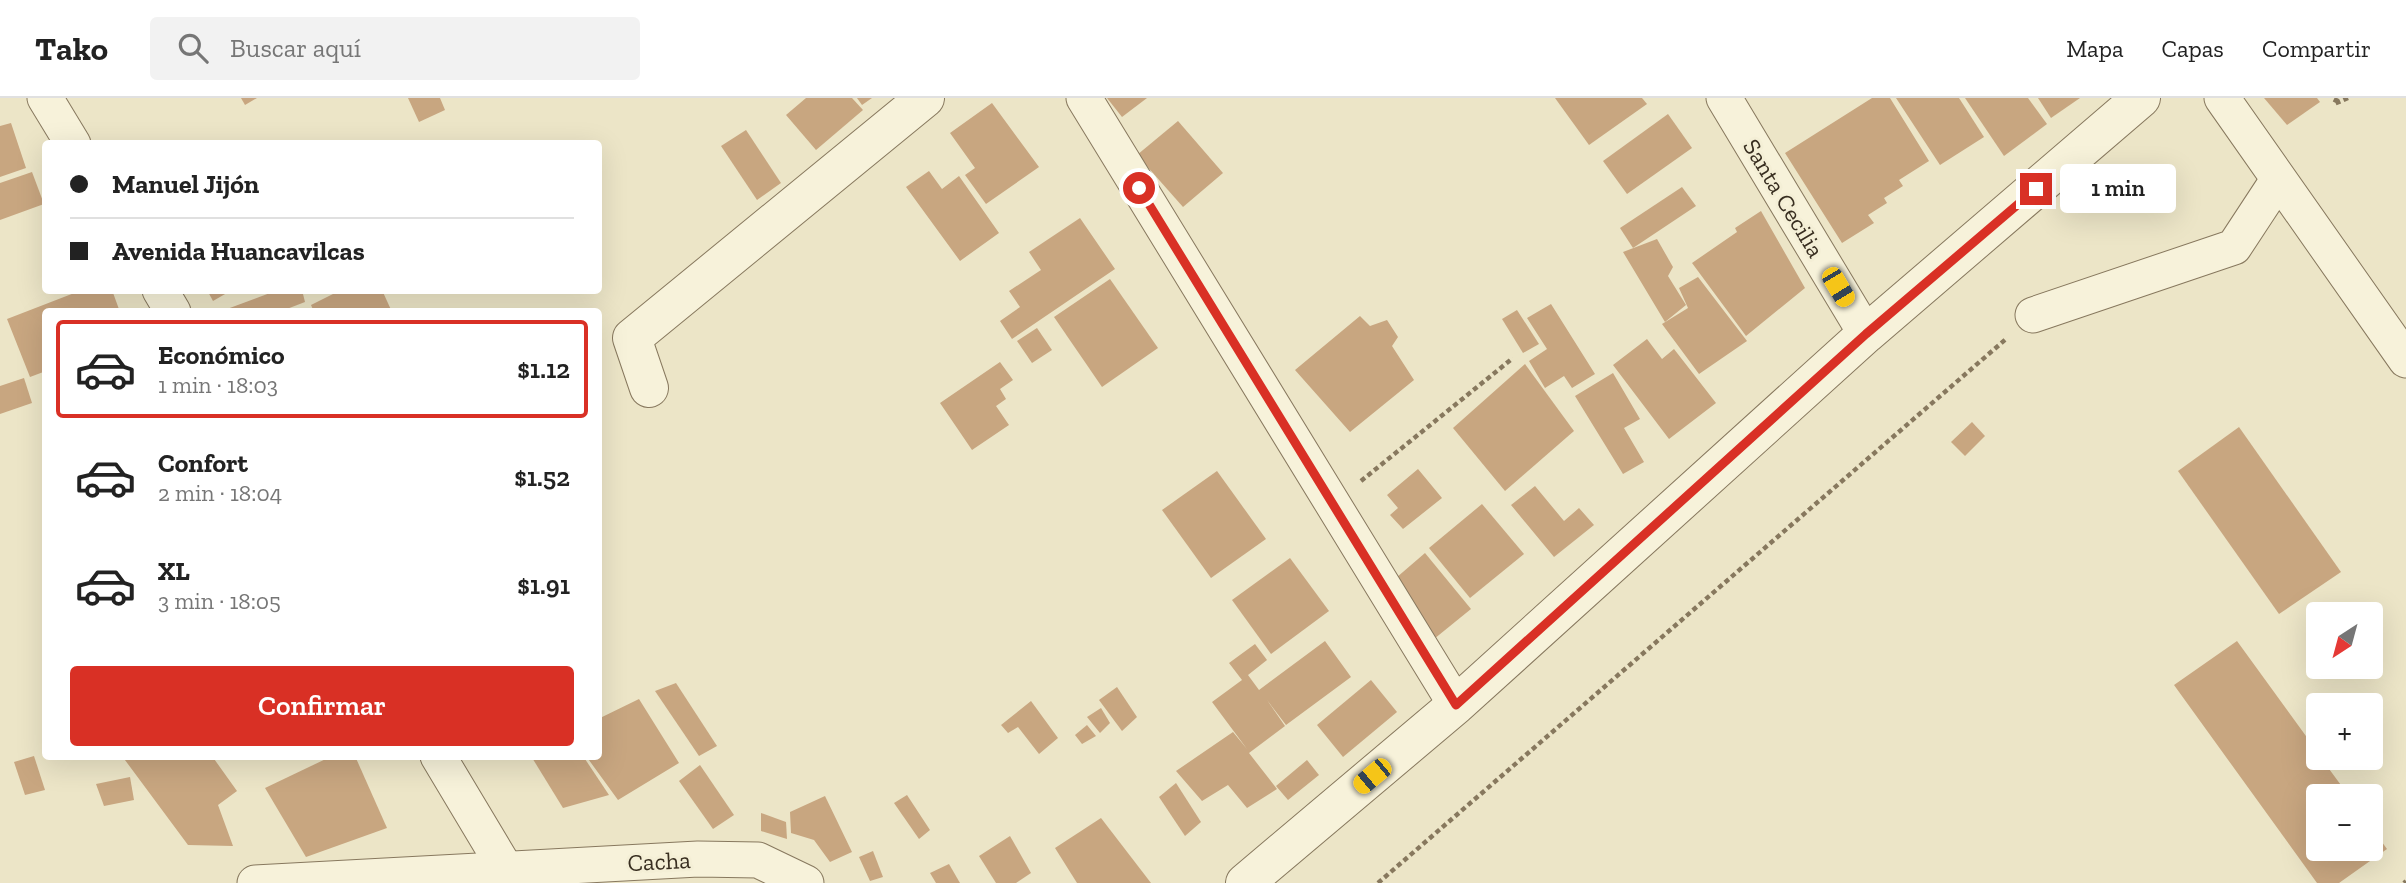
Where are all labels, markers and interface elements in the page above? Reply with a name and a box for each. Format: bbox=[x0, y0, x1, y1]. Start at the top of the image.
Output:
search box bbox=[150, 17, 640, 80]
text: Tako bbox=[35, 29, 108, 68]
icon: search bbox=[174, 29, 212, 67]
text: Buscar aquí bbox=[230, 32, 361, 64]
text: Mapa bbox=[2066, 34, 2123, 63]
text: Capas bbox=[2161, 34, 2224, 63]
text: Compartir bbox=[2262, 34, 2371, 63]
street label: Santa Cecilia bbox=[1737, 133, 1831, 263]
callout: 1 min bbox=[2060, 164, 2176, 214]
text: Manuel Jijón bbox=[112, 168, 259, 200]
route start bbox=[1123, 172, 1155, 204]
route end bbox=[2020, 173, 2052, 205]
text: 1 min bbox=[2091, 174, 2145, 202]
text: Avenida Huancavilcas bbox=[112, 235, 365, 267]
car bbox=[1819, 264, 1858, 310]
icon: car bbox=[74, 338, 137, 401]
text: Económico bbox=[158, 339, 285, 371]
text: $1.12 bbox=[517, 353, 570, 385]
text: 1 min · 18:03 bbox=[158, 371, 278, 399]
icon: car bbox=[74, 446, 137, 509]
text: Confort bbox=[158, 447, 248, 479]
text: $1.52 bbox=[514, 461, 570, 493]
text: 2 min · 18:04 bbox=[158, 479, 282, 507]
icon: car bbox=[74, 554, 137, 617]
text: XL bbox=[158, 555, 190, 587]
text: $1.91 bbox=[517, 569, 570, 601]
text: 3 min · 18:05 bbox=[158, 587, 281, 615]
north arrow bbox=[2306, 602, 2384, 679]
map controls bbox=[2306, 602, 2383, 861]
button: Confirmar bbox=[70, 666, 574, 746]
button: + bbox=[2306, 693, 2383, 770]
car bbox=[1350, 754, 1395, 798]
button: − bbox=[2306, 784, 2383, 861]
street label: Cacha bbox=[627, 845, 692, 877]

